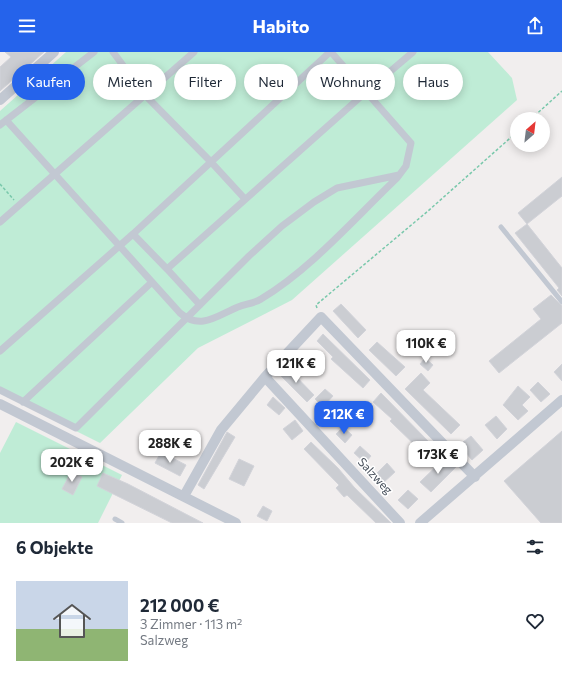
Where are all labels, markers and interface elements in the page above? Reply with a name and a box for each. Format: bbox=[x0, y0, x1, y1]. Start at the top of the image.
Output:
icon: menu bbox=[16, 15, 38, 37]
text: Habito bbox=[253, 15, 309, 37]
icon: share bbox=[524, 15, 546, 37]
chip: Kaufen bbox=[12, 64, 85, 100]
chip: Mieten bbox=[93, 64, 166, 100]
chip: Filter bbox=[174, 64, 236, 100]
chip: Neu bbox=[244, 64, 298, 100]
chip: Wohnung bbox=[306, 64, 395, 100]
chip: Haus bbox=[403, 64, 463, 100]
north arrow bbox=[510, 112, 550, 152]
map controls bbox=[510, 112, 550, 152]
pin: 110K € bbox=[393, 330, 459, 364]
text: 110K € bbox=[405, 335, 447, 351]
pin: 121K € bbox=[263, 350, 329, 384]
text: 121K € bbox=[276, 355, 316, 371]
pin: 212K € bbox=[311, 401, 377, 435]
text: 212K € bbox=[323, 406, 365, 422]
pin: 288K € bbox=[137, 430, 203, 464]
text: 288K € bbox=[148, 435, 192, 451]
pin: 173K € bbox=[405, 441, 471, 475]
text: 173K € bbox=[417, 446, 459, 462]
pin: 202K € bbox=[39, 449, 105, 483]
text: 202K € bbox=[50, 454, 94, 470]
street label: Salzweg bbox=[355, 454, 396, 497]
icon: filters bbox=[524, 536, 546, 558]
text: 6 Objekte bbox=[16, 537, 93, 558]
text: 212 000 € bbox=[140, 595, 219, 616]
icon: home bbox=[48, 597, 96, 645]
icon: heart bbox=[524, 610, 546, 632]
text: 3 Zimmer · 113 m² bbox=[140, 616, 242, 632]
text: Salzweg bbox=[140, 632, 188, 648]

